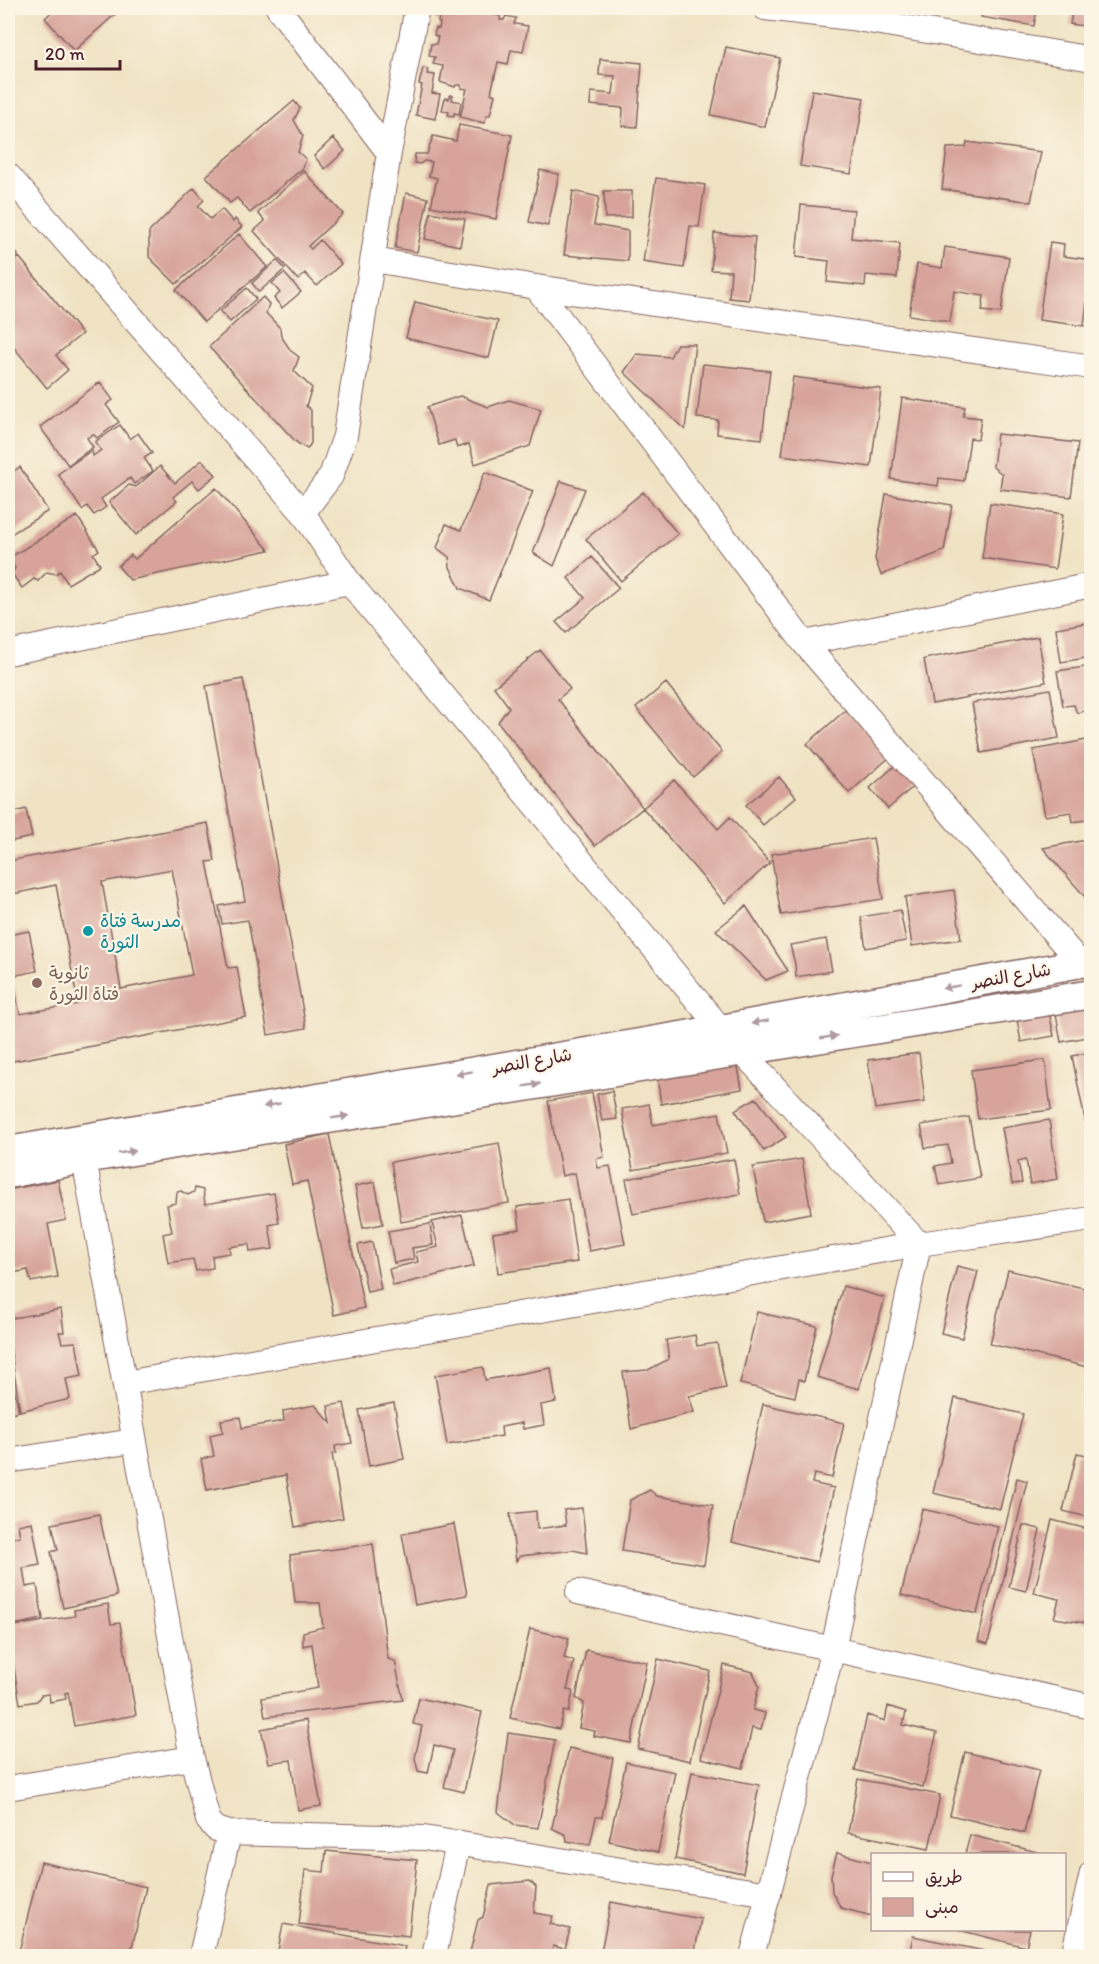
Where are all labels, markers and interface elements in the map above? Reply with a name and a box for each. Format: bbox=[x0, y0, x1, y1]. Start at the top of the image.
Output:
scale bar bbox=[36, 33, 120, 71]
text: 20 m bbox=[45, 43, 85, 65]
place label: مدرسة فتاة الثورة bbox=[100, 910, 181, 953]
marker: مدرسة فتاة الثورة bbox=[81, 924, 95, 938]
street label: شارع النصر bbox=[967, 958, 1053, 995]
place label: ثانوية فتاة الثورة bbox=[49, 962, 119, 1005]
marker: ثانوية فتاة الثورة bbox=[30, 976, 44, 990]
one-way arrow bbox=[942, 983, 961, 992]
one-way arrow bbox=[750, 1017, 769, 1026]
one-way arrow bbox=[819, 1032, 838, 1041]
street label: شارع النصر bbox=[488, 1043, 574, 1080]
one-way arrow bbox=[454, 1068, 473, 1077]
one-way arrow bbox=[523, 1081, 542, 1090]
one-way arrow bbox=[262, 1101, 281, 1110]
one-way arrow bbox=[331, 1112, 350, 1121]
one-way arrow bbox=[118, 1147, 137, 1156]
legend bbox=[871, 1853, 1066, 1931]
text: طريق bbox=[925, 1866, 963, 1888]
text: مبنى bbox=[925, 1896, 959, 1918]

